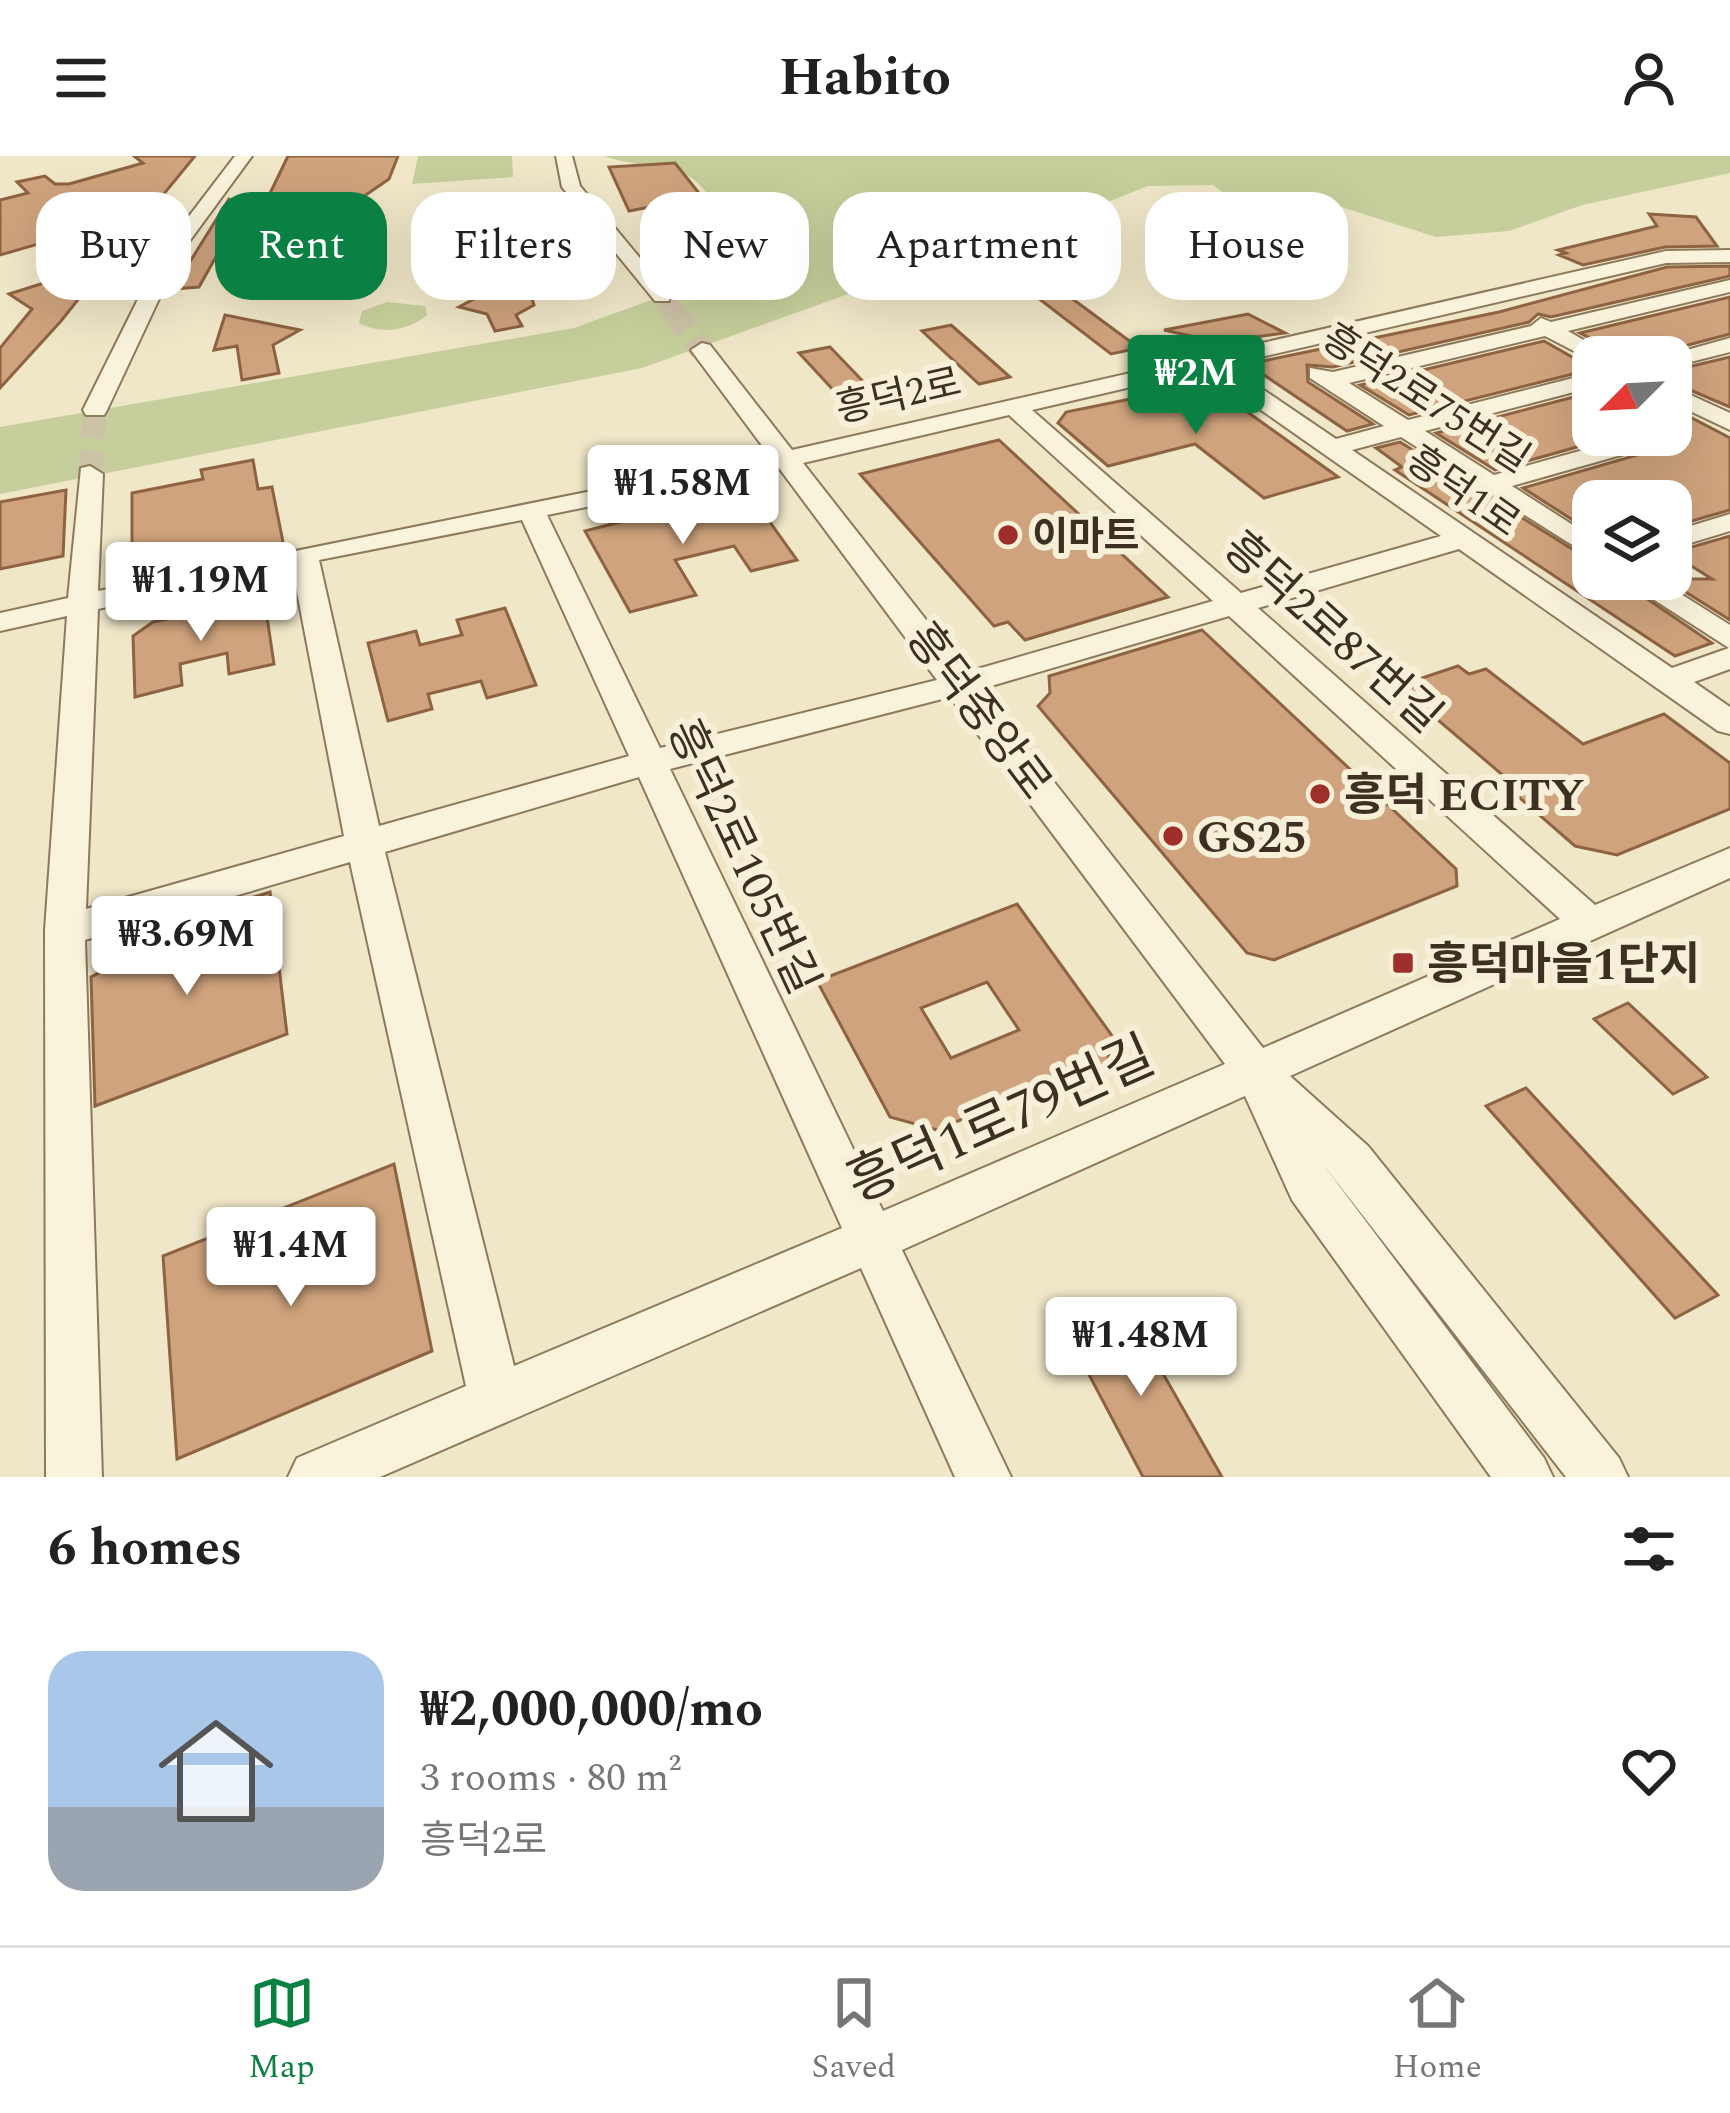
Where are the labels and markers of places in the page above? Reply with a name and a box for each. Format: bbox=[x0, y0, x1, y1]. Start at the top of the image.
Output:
pin: ₩2M bbox=[1138, 335, 1254, 437]
pin: ₩1.58M bbox=[585, 445, 781, 547]
place label: 이마트 bbox=[1032, 508, 1140, 567]
marker: 이마트 bbox=[995, 522, 1021, 548]
pin: ₩1.19M bbox=[103, 542, 299, 644]
place label: 흥덕 ECITY bbox=[1344, 762, 1585, 831]
marker: 흥덕 ECITY bbox=[1307, 781, 1333, 807]
place label: GS25 bbox=[1197, 804, 1307, 873]
marker: GS25 bbox=[1160, 823, 1186, 849]
pin: ₩3.69M bbox=[89, 896, 285, 998]
place label: 흥덕마을1단지 bbox=[1427, 931, 1701, 1000]
marker: 흥덕마을1단지 bbox=[1390, 950, 1416, 976]
pin: ₩1.4M bbox=[207, 1207, 375, 1309]
pin: ₩1.48M bbox=[1043, 1297, 1239, 1399]

